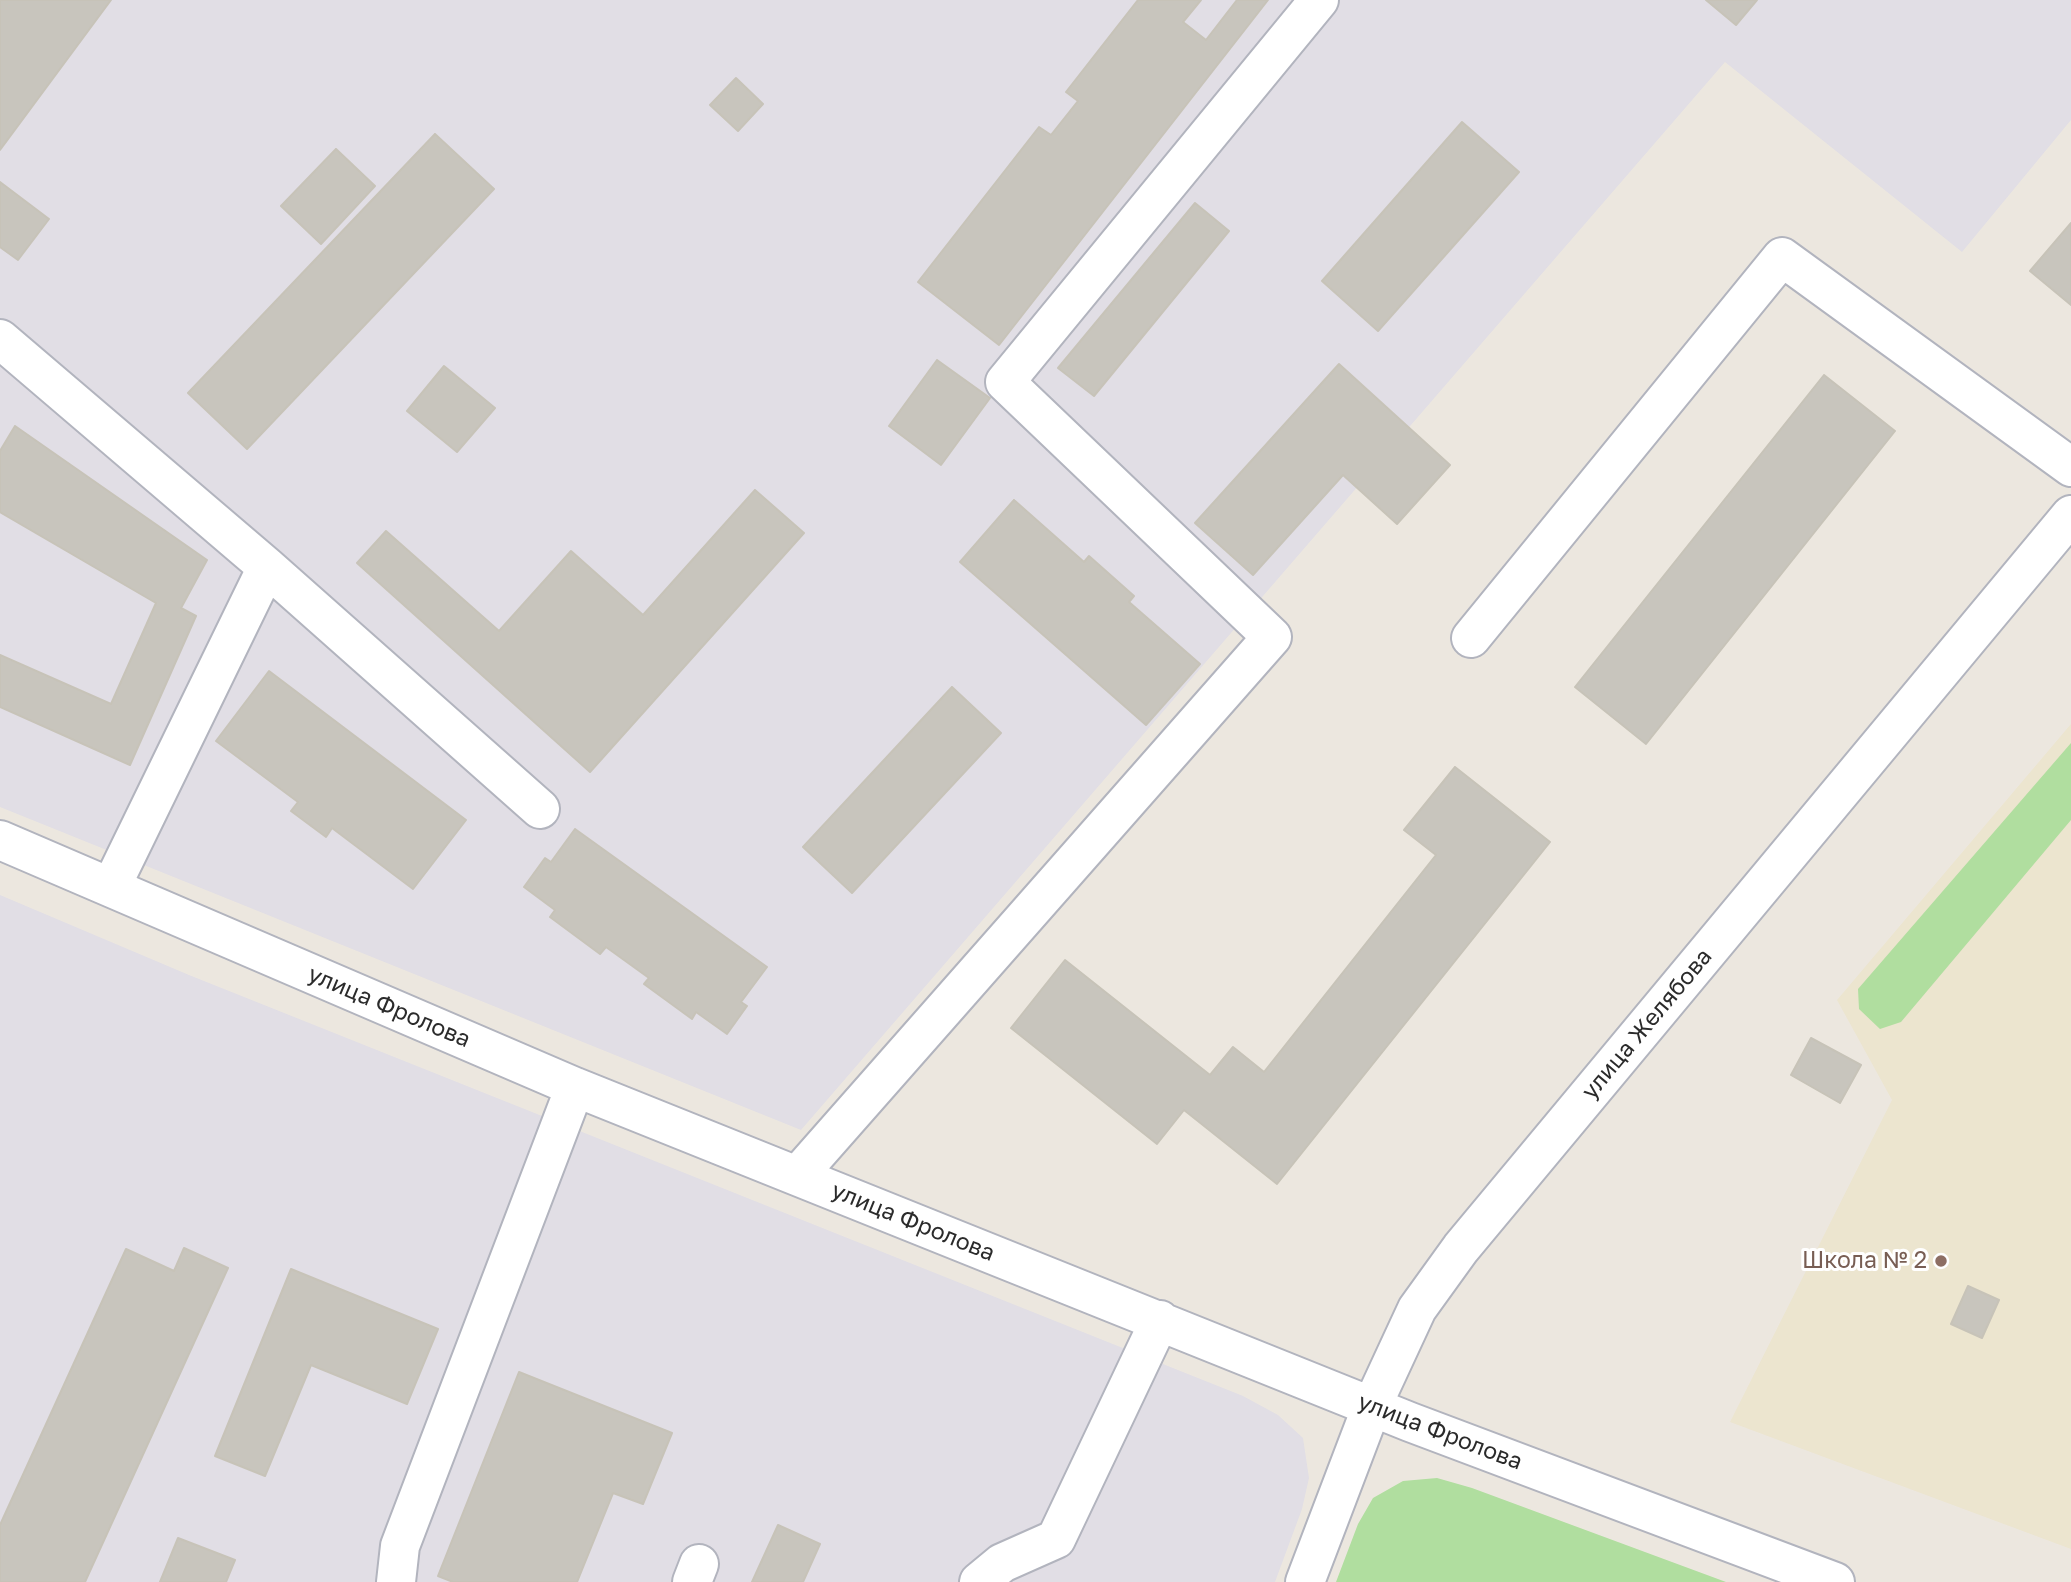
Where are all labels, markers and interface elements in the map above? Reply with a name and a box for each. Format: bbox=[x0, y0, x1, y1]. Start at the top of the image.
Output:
street label: улица Желябова bbox=[1576, 943, 1718, 1105]
street label: улица Фролова bbox=[304, 960, 474, 1054]
street label: улица Фролова bbox=[827, 1177, 999, 1267]
place label: Школа № 2 bbox=[1802, 1247, 1927, 1275]
marker: Школа № 2 bbox=[1933, 1253, 1949, 1269]
street label: улица Фролова bbox=[1354, 1388, 1526, 1476]

